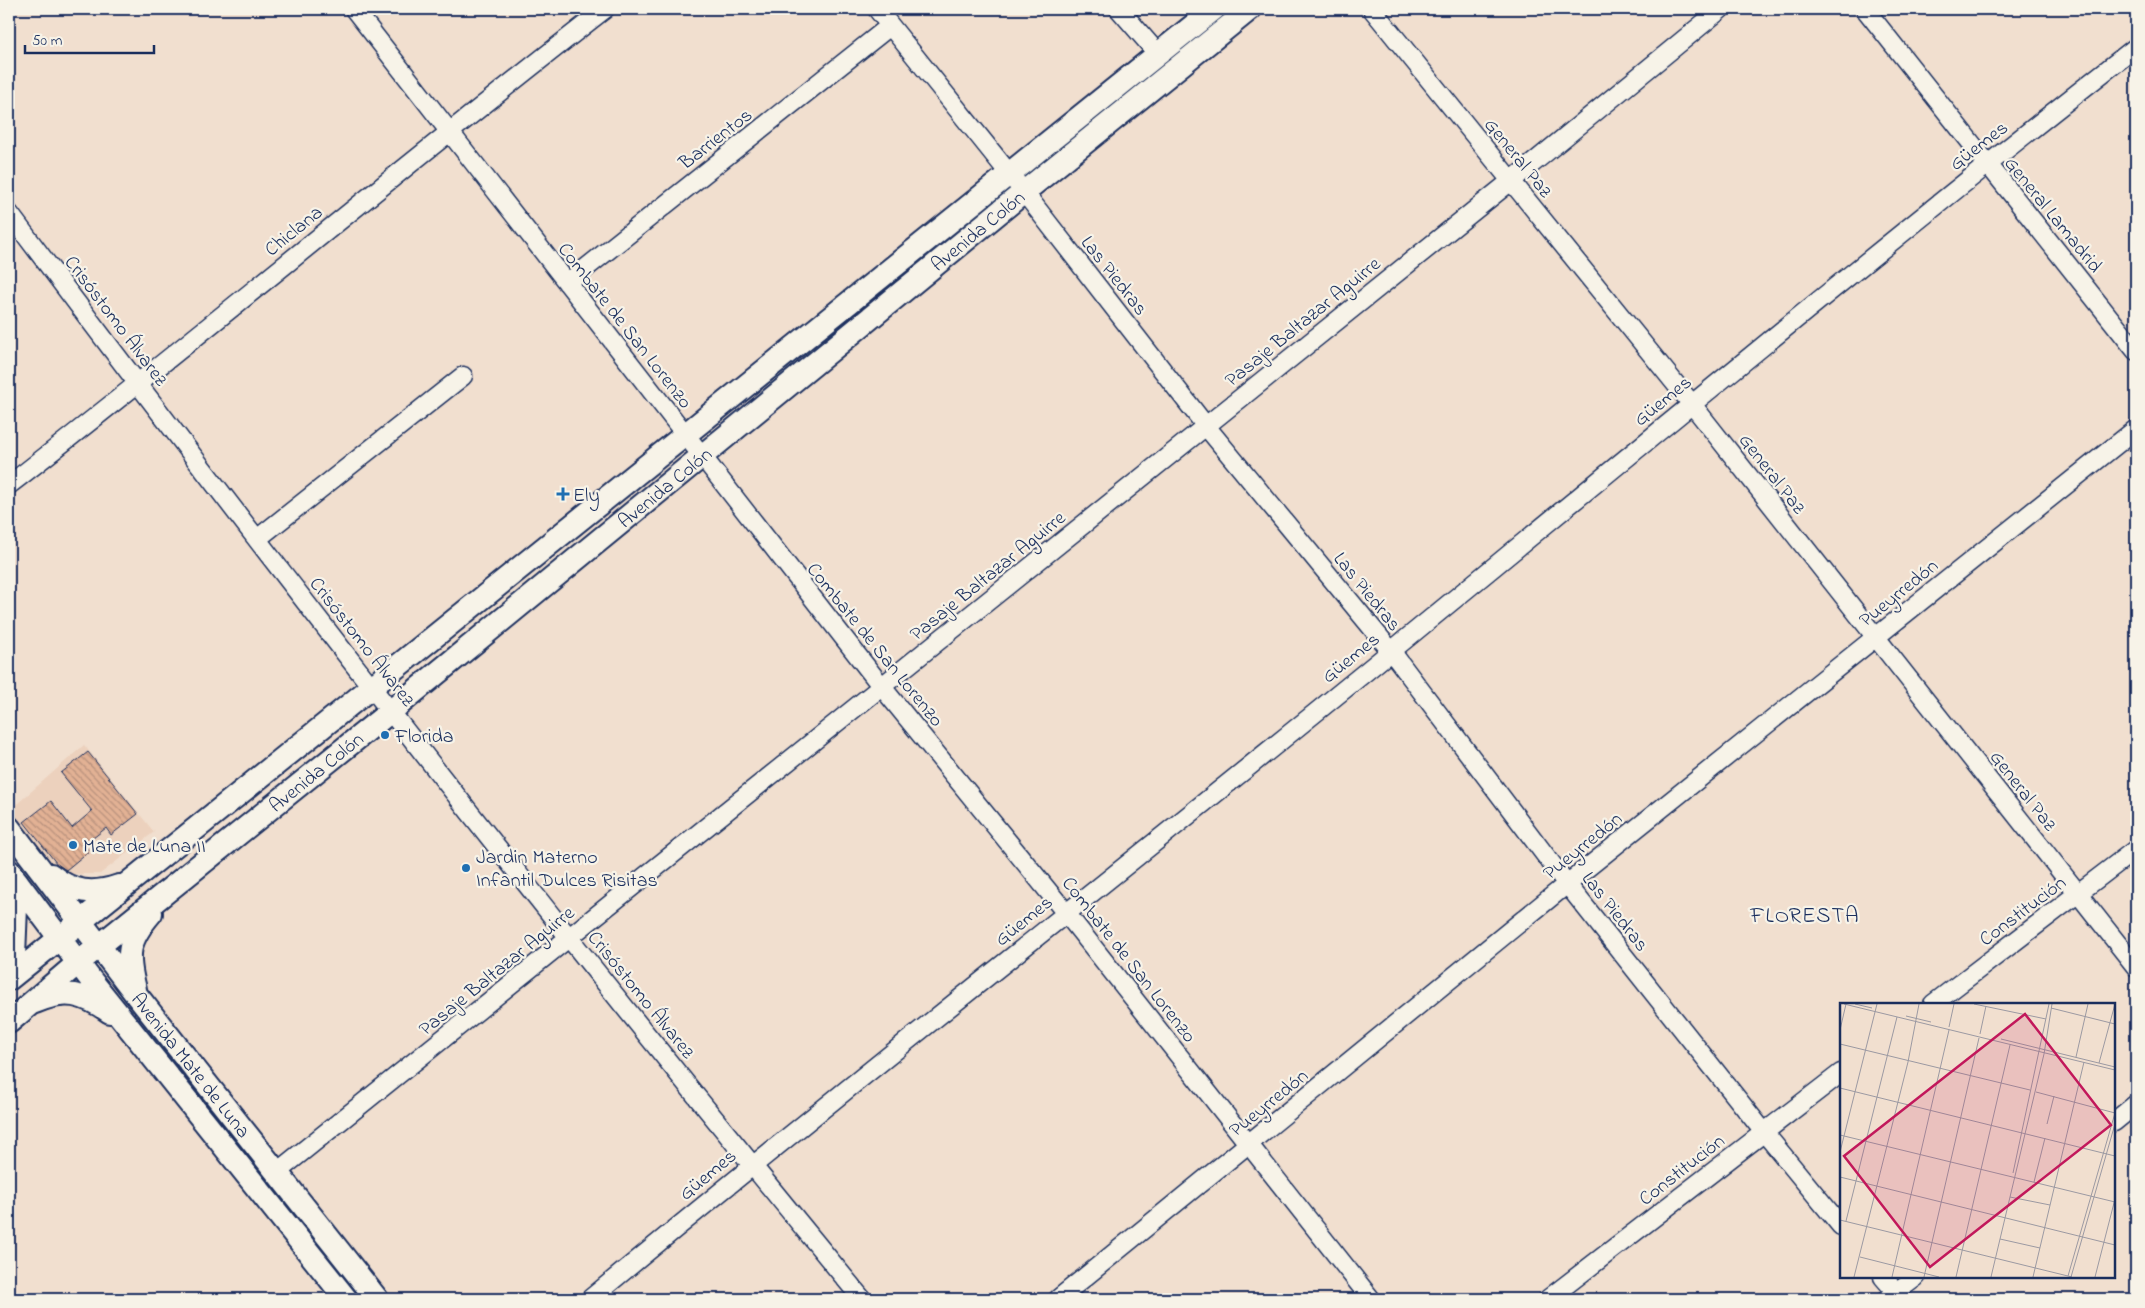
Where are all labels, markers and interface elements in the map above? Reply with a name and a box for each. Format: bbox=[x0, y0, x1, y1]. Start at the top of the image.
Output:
scale bar bbox=[25, 22, 154, 54]
text: 50 m bbox=[32, 30, 63, 52]
street label: Barrientos bbox=[673, 102, 760, 179]
street label: General Paz bbox=[1476, 112, 1559, 205]
street label: Güemes bbox=[1944, 115, 2015, 179]
street label: General Lamadrid bbox=[1996, 151, 2108, 280]
street label: Avenida Colón bbox=[926, 184, 1033, 280]
street label: Chiclana bbox=[259, 199, 330, 265]
street label: Las Piedras bbox=[1072, 230, 1154, 323]
street label: Combate de San Lorenzo bbox=[550, 237, 698, 416]
street label: Crisóstomo Álvarez bbox=[56, 250, 174, 394]
street label: Pasaje Baltazar Aguirre bbox=[1219, 251, 1388, 396]
street label: Güemes bbox=[1628, 369, 1699, 434]
street label: General Paz bbox=[1730, 428, 1812, 521]
street label: Avenida Colón bbox=[612, 441, 719, 536]
place label: Ely bbox=[573, 482, 600, 511]
marker: Ely bbox=[557, 488, 569, 500]
street label: Pasaje Baltazar Aguirre bbox=[904, 505, 1073, 650]
street label: Las Piedras bbox=[1325, 547, 1407, 639]
street label: Pueyrredón bbox=[1854, 553, 1946, 635]
street label: Combate de San Lorenzo bbox=[799, 557, 950, 734]
street label: Crisóstomo Álvarez bbox=[301, 572, 421, 714]
street label: Güemes bbox=[1316, 626, 1387, 691]
place label: Florida bbox=[394, 723, 454, 752]
street label: Avenida Colón bbox=[264, 726, 371, 821]
marker: Florida bbox=[379, 729, 391, 741]
street label: General Paz bbox=[1981, 745, 2063, 838]
street label: Pueyrredón bbox=[1538, 806, 1630, 888]
place label: Mate de Luna II bbox=[83, 833, 206, 862]
marker: Mate de Luna II bbox=[67, 839, 79, 851]
place label: Jardin Materno Infantil Dulces Risitas bbox=[476, 844, 658, 896]
marker: Jardin Materno Infantil Dulces Risitas bbox=[460, 862, 472, 874]
street label: Las Piedras bbox=[1573, 866, 1655, 959]
street label: Constitución bbox=[1974, 869, 2073, 954]
street label: Combate de San Lorenzo bbox=[1054, 871, 1202, 1050]
street label: Güemes bbox=[989, 889, 1060, 954]
street label: Pasaje Baltazar Aguirre bbox=[413, 900, 582, 1045]
district label: FLORESTA bbox=[1749, 901, 1860, 933]
street label: Crisóstomo Álvarez bbox=[579, 925, 701, 1066]
street label: Avenida Mate de Luna bbox=[123, 987, 256, 1145]
inset map bbox=[1840, 1003, 2115, 1278]
street label: Pueyrredón bbox=[1224, 1063, 1316, 1145]
street label: Constitución bbox=[1633, 1128, 1732, 1214]
street label: Güemes bbox=[673, 1143, 744, 1209]

